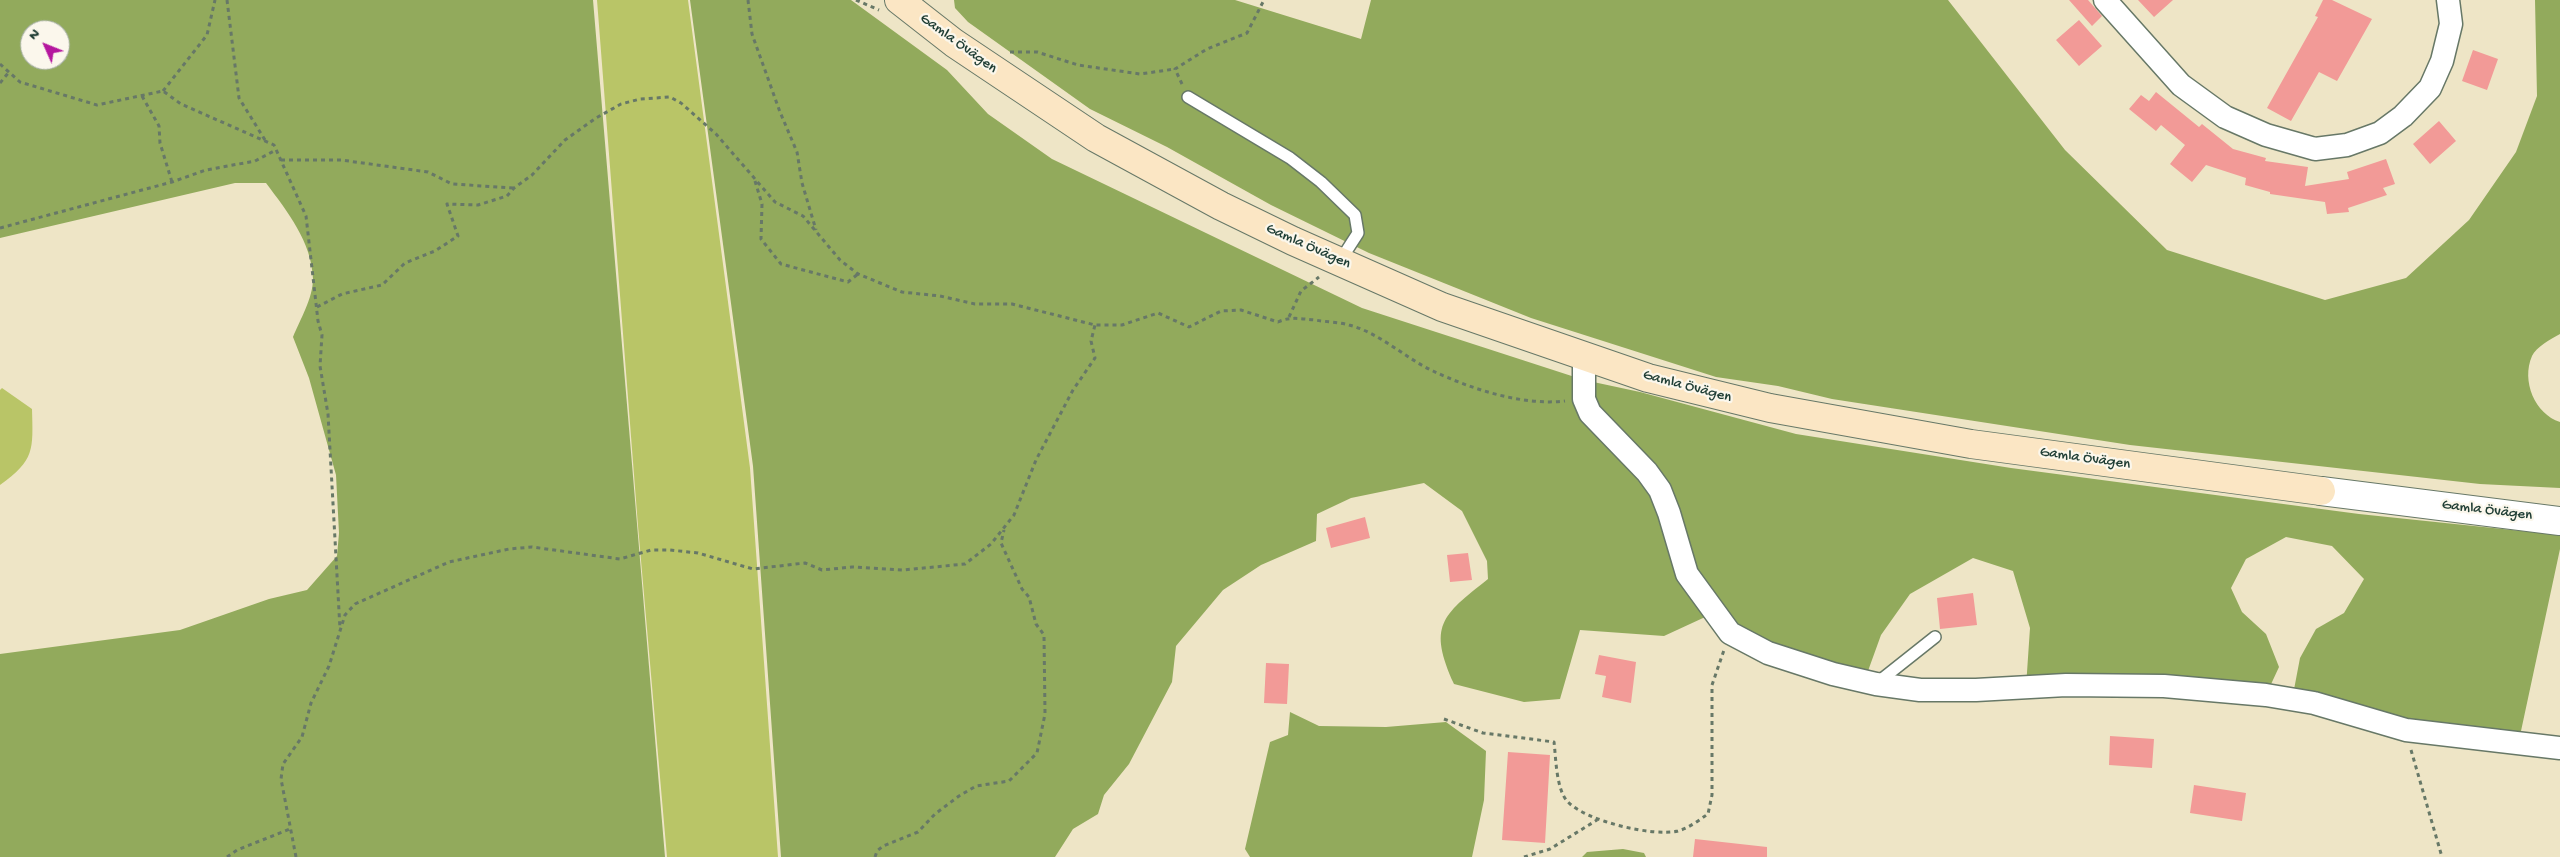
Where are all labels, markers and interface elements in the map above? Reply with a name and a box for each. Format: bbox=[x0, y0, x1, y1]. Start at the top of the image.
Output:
street label: Gamla Övägen bbox=[916, 10, 1000, 78]
north arrow bbox=[20, 20, 70, 70]
text: N bbox=[25, 26, 44, 44]
street label: Gamla Övägen bbox=[1263, 220, 1353, 274]
street label: Gamla Övägen bbox=[1641, 367, 1733, 407]
street label: Gamla Övägen bbox=[2039, 444, 2131, 474]
street label: Gamla Övägen bbox=[2441, 497, 2533, 525]

